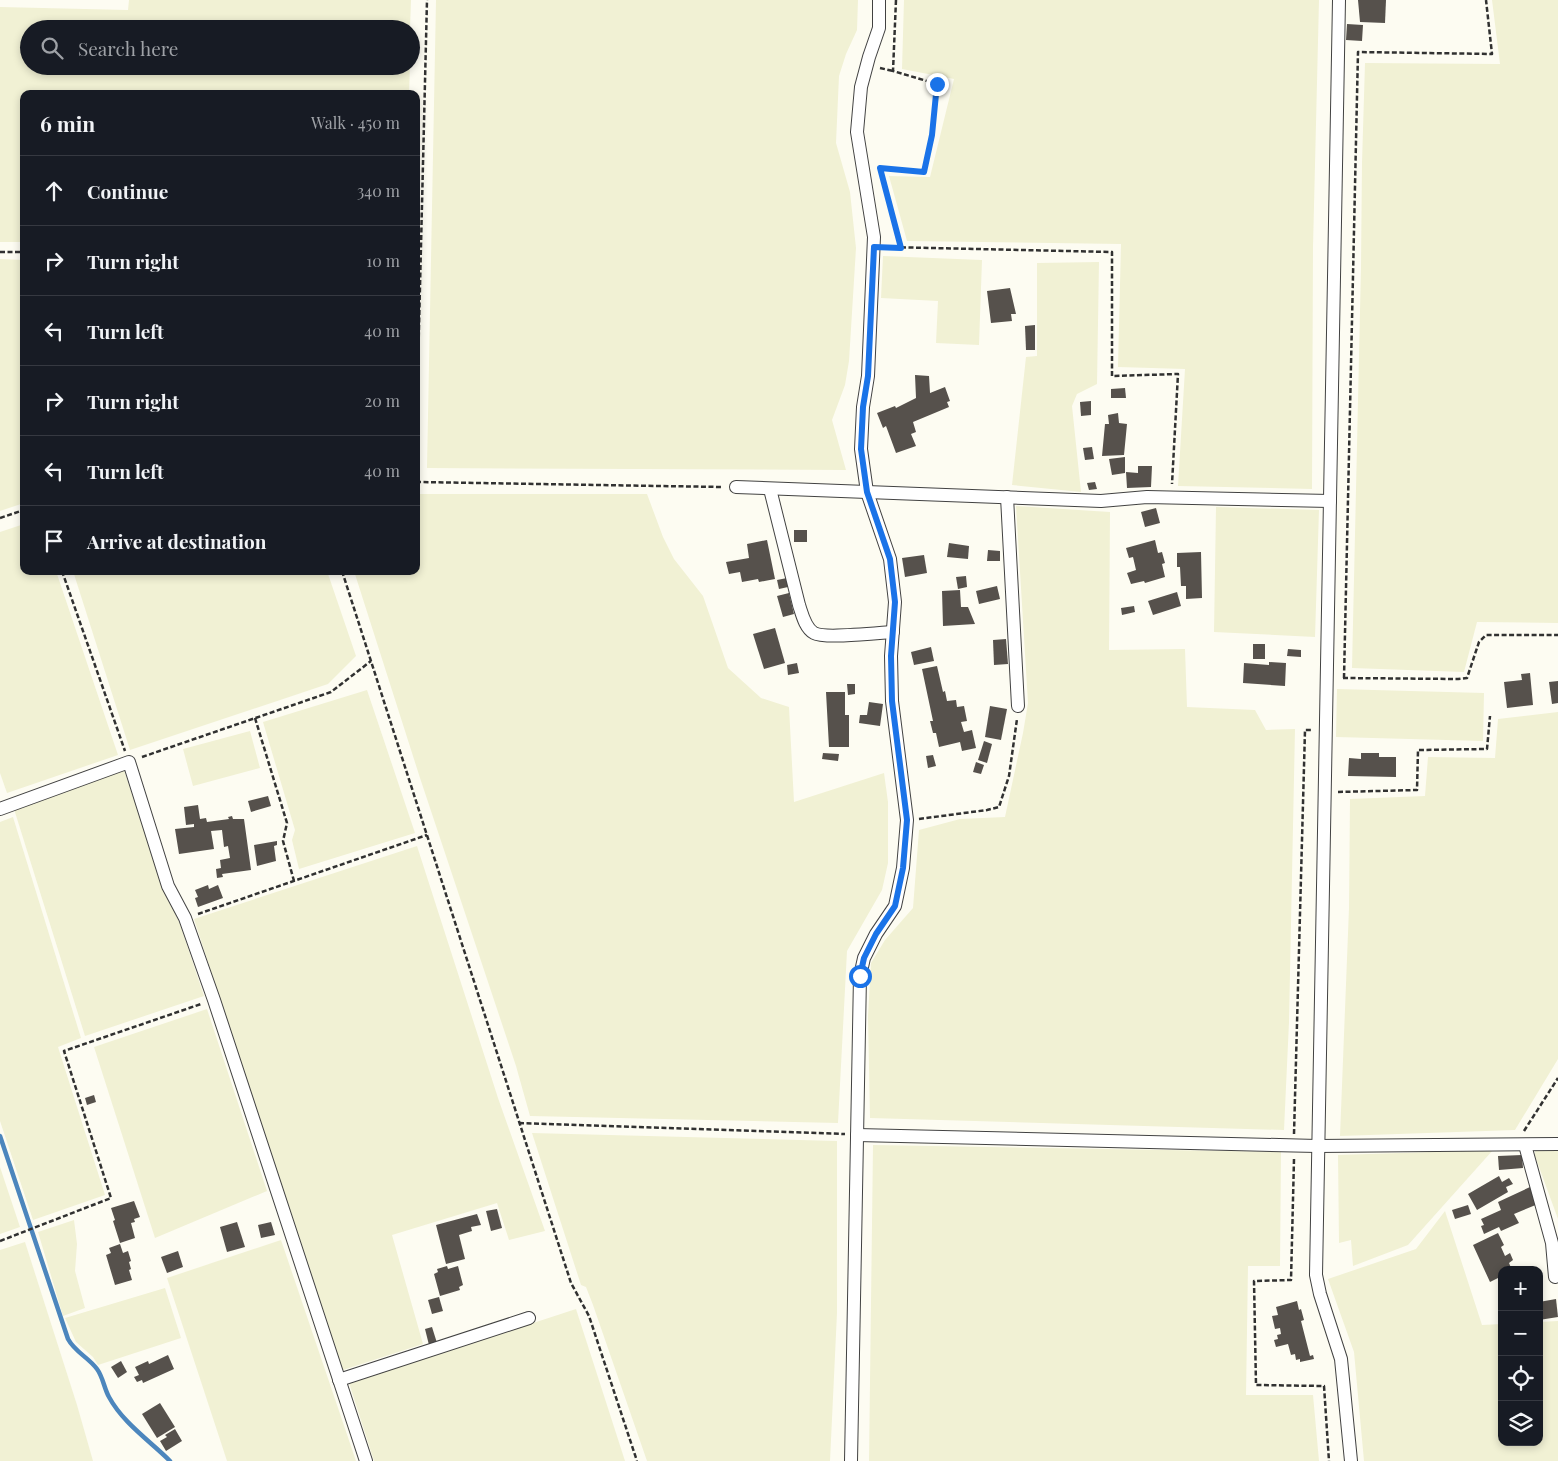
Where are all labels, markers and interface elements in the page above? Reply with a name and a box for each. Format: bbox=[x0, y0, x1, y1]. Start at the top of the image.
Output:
search box bbox=[20, 20, 420, 75]
icon: search bbox=[38, 34, 66, 62]
text: Search here bbox=[78, 35, 178, 61]
route end bbox=[926, 73, 949, 96]
text: 6 min bbox=[40, 109, 95, 137]
text: Walk · 450 m bbox=[311, 112, 400, 133]
icon: ahead bbox=[40, 177, 68, 205]
text: Continue bbox=[87, 178, 168, 204]
text: 340 m bbox=[357, 180, 400, 201]
icon: right bbox=[40, 247, 68, 275]
text: Turn right bbox=[87, 248, 179, 274]
text: 10 m bbox=[366, 250, 400, 271]
icon: left bbox=[40, 317, 68, 345]
text: Turn left bbox=[87, 318, 164, 344]
text: 40 m bbox=[364, 320, 400, 341]
icon: right bbox=[40, 387, 68, 415]
text: Turn right bbox=[87, 388, 179, 414]
text: 20 m bbox=[365, 390, 400, 411]
icon: left bbox=[40, 457, 68, 485]
text: Turn left bbox=[87, 458, 164, 484]
text: 40 m bbox=[364, 460, 400, 481]
icon: arrive bbox=[40, 527, 68, 555]
text: Arrive at destination bbox=[87, 528, 267, 554]
route start bbox=[849, 965, 872, 988]
map controls bbox=[1498, 1266, 1543, 1446]
button: + bbox=[1498, 1266, 1543, 1311]
button: − bbox=[1498, 1311, 1543, 1356]
button: locate bbox=[1498, 1356, 1543, 1401]
button: layers bbox=[1498, 1401, 1543, 1446]

